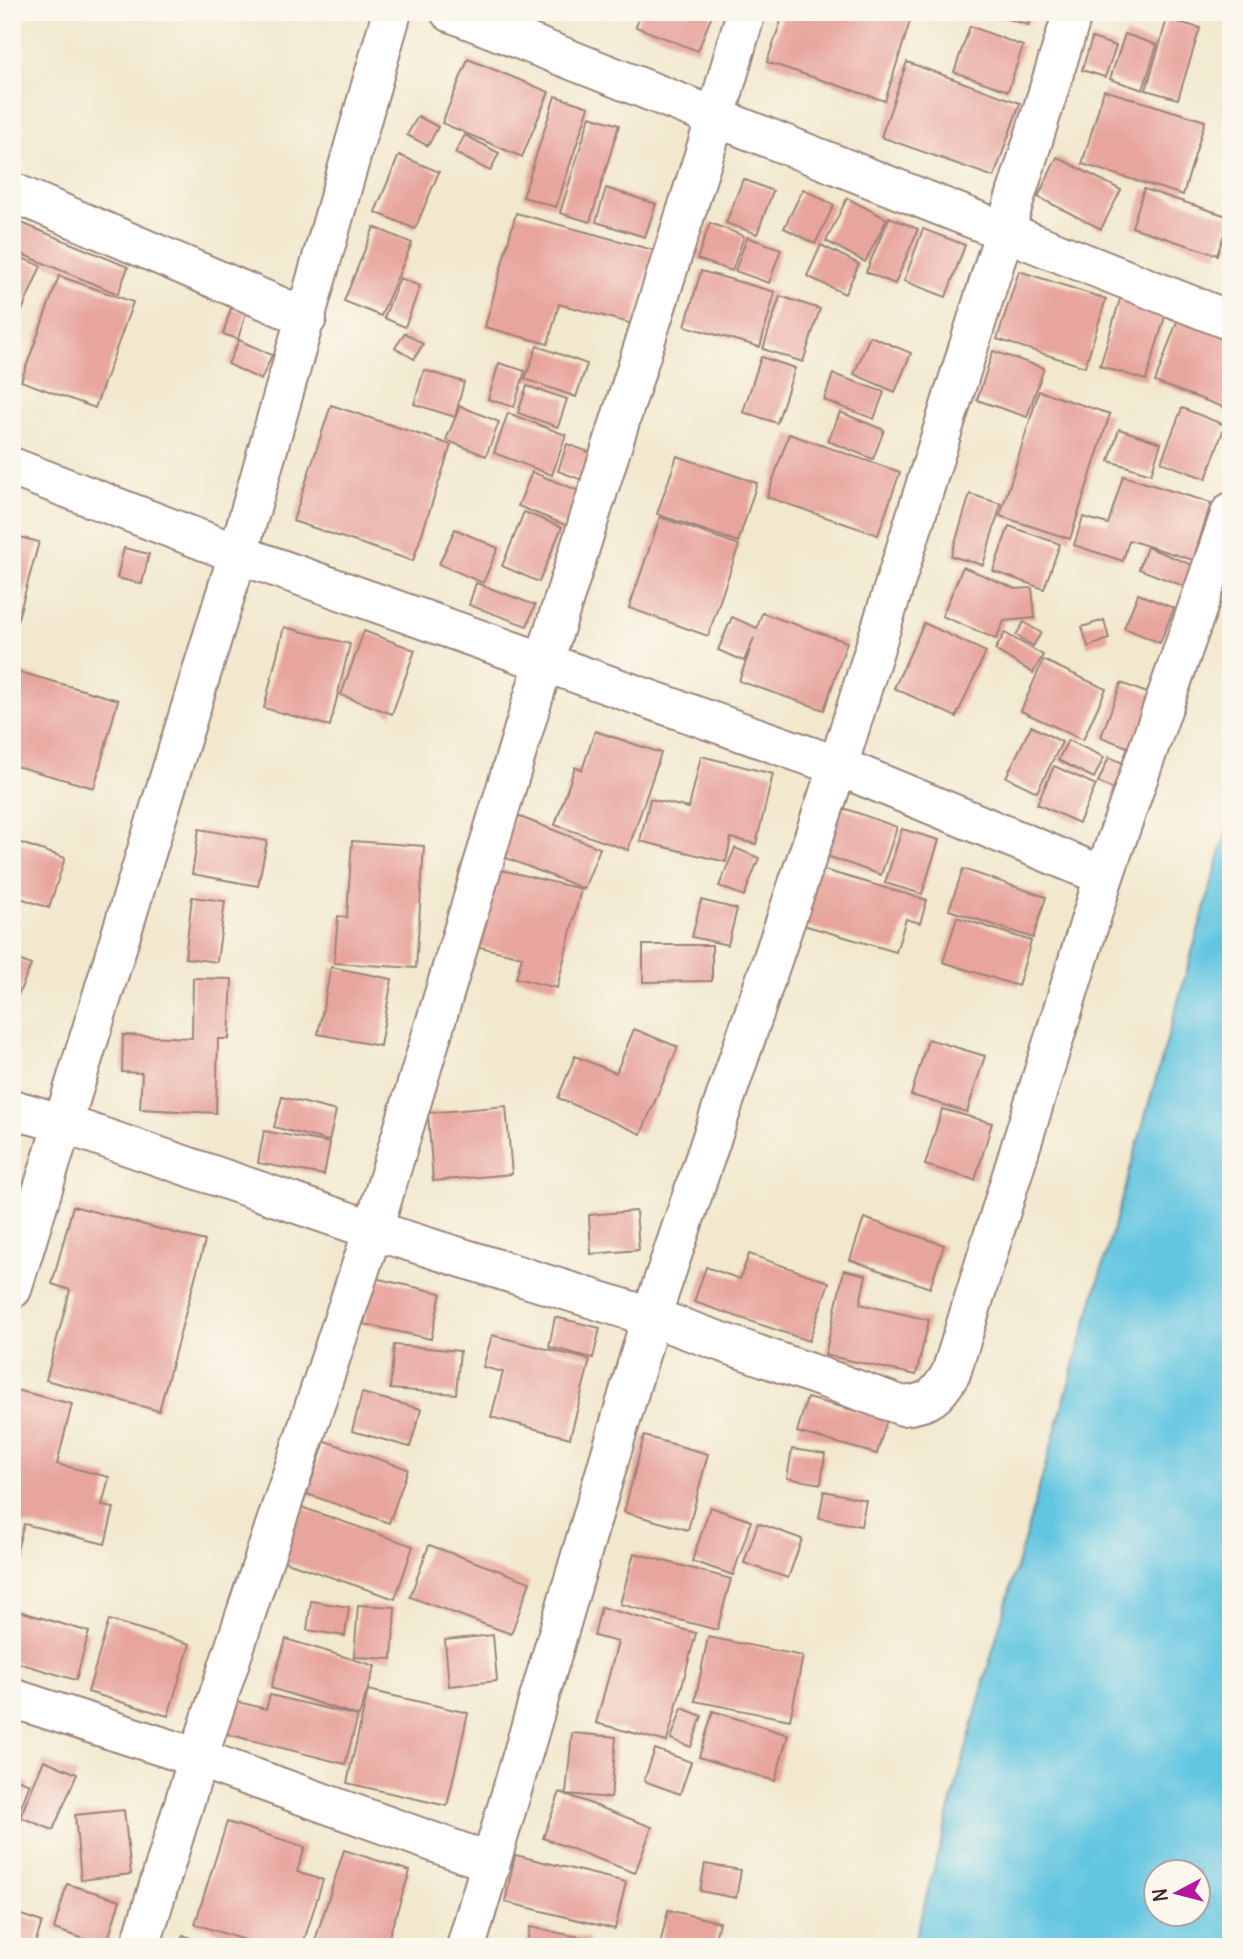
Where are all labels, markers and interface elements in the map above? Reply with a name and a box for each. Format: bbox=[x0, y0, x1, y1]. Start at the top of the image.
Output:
north arrow bbox=[1142, 1857, 1212, 1927]
text: N bbox=[1147, 1887, 1173, 1903]

